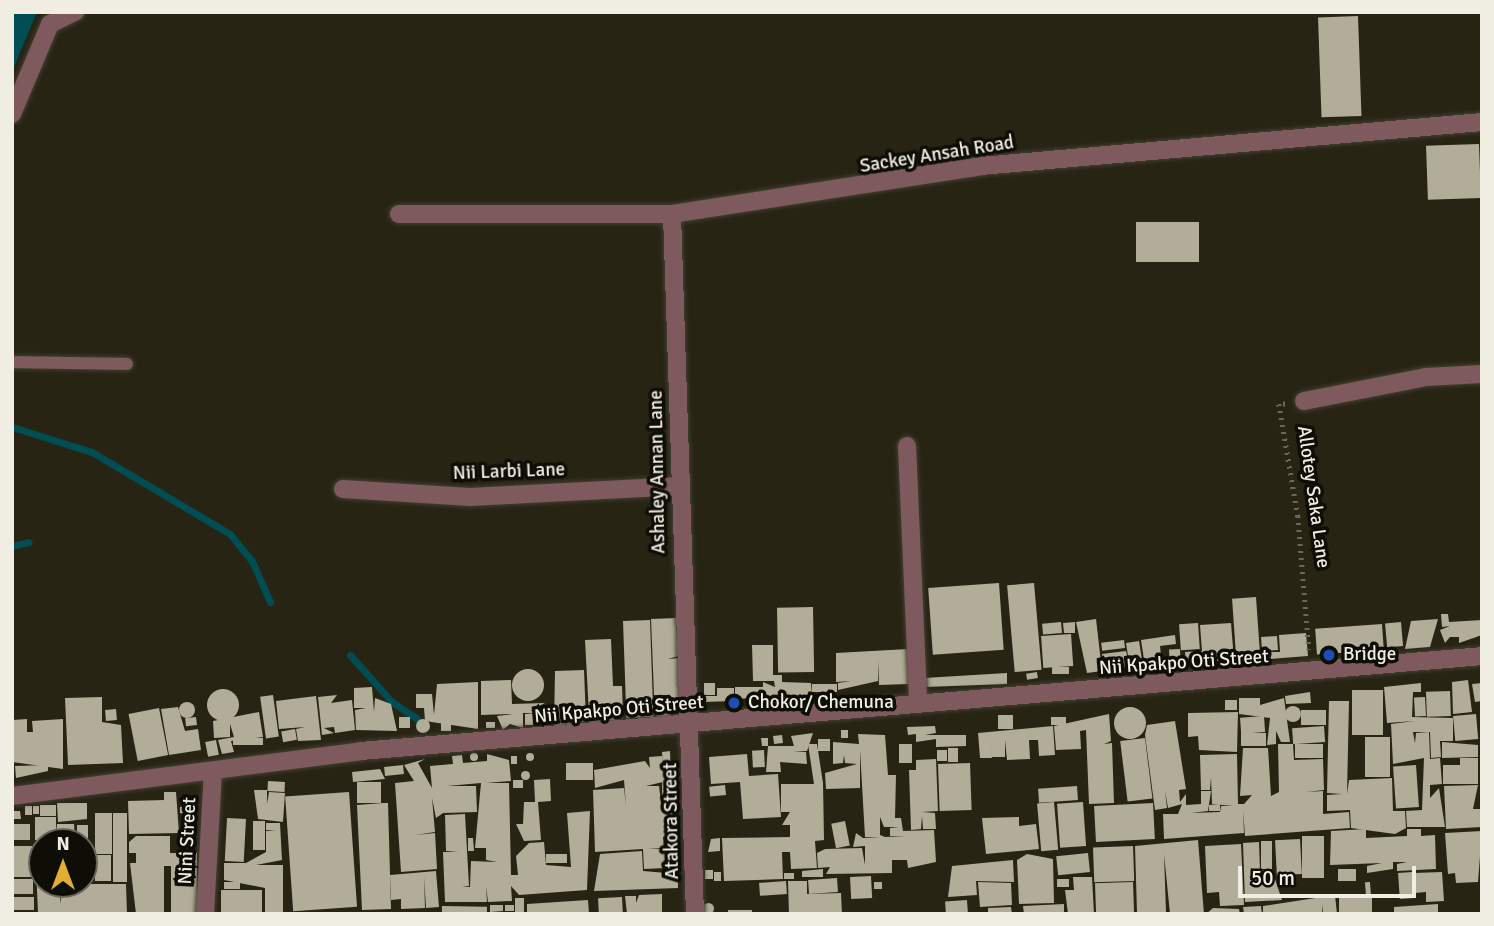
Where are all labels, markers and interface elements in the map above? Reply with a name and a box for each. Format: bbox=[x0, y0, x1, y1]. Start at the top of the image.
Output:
street label: Sackey Ansah Road bbox=[858, 132, 1016, 178]
street label: Ashaley Annan Lane bbox=[645, 390, 671, 554]
street label: Allotey Saka Lane bbox=[1292, 424, 1334, 570]
street label: Nii Larbi Lane bbox=[452, 459, 566, 485]
place label: Bridge bbox=[1343, 644, 1396, 666]
street label: Nii Kpakpo Oti Street bbox=[1098, 646, 1270, 680]
marker: Bridge bbox=[1321, 647, 1337, 663]
street label: Nii Kpakpo Oti Street bbox=[533, 691, 705, 729]
place label: Chokor/ Chemuna bbox=[748, 692, 894, 714]
marker: Chokor/ Chemuna bbox=[726, 695, 742, 711]
street label: Atakora Street bbox=[660, 762, 684, 880]
street label: Nini Street bbox=[174, 797, 202, 885]
north arrow bbox=[28, 828, 98, 898]
text: N bbox=[56, 832, 70, 856]
scale bar bbox=[1242, 852, 1420, 896]
text: 50 m bbox=[1251, 865, 1295, 891]

